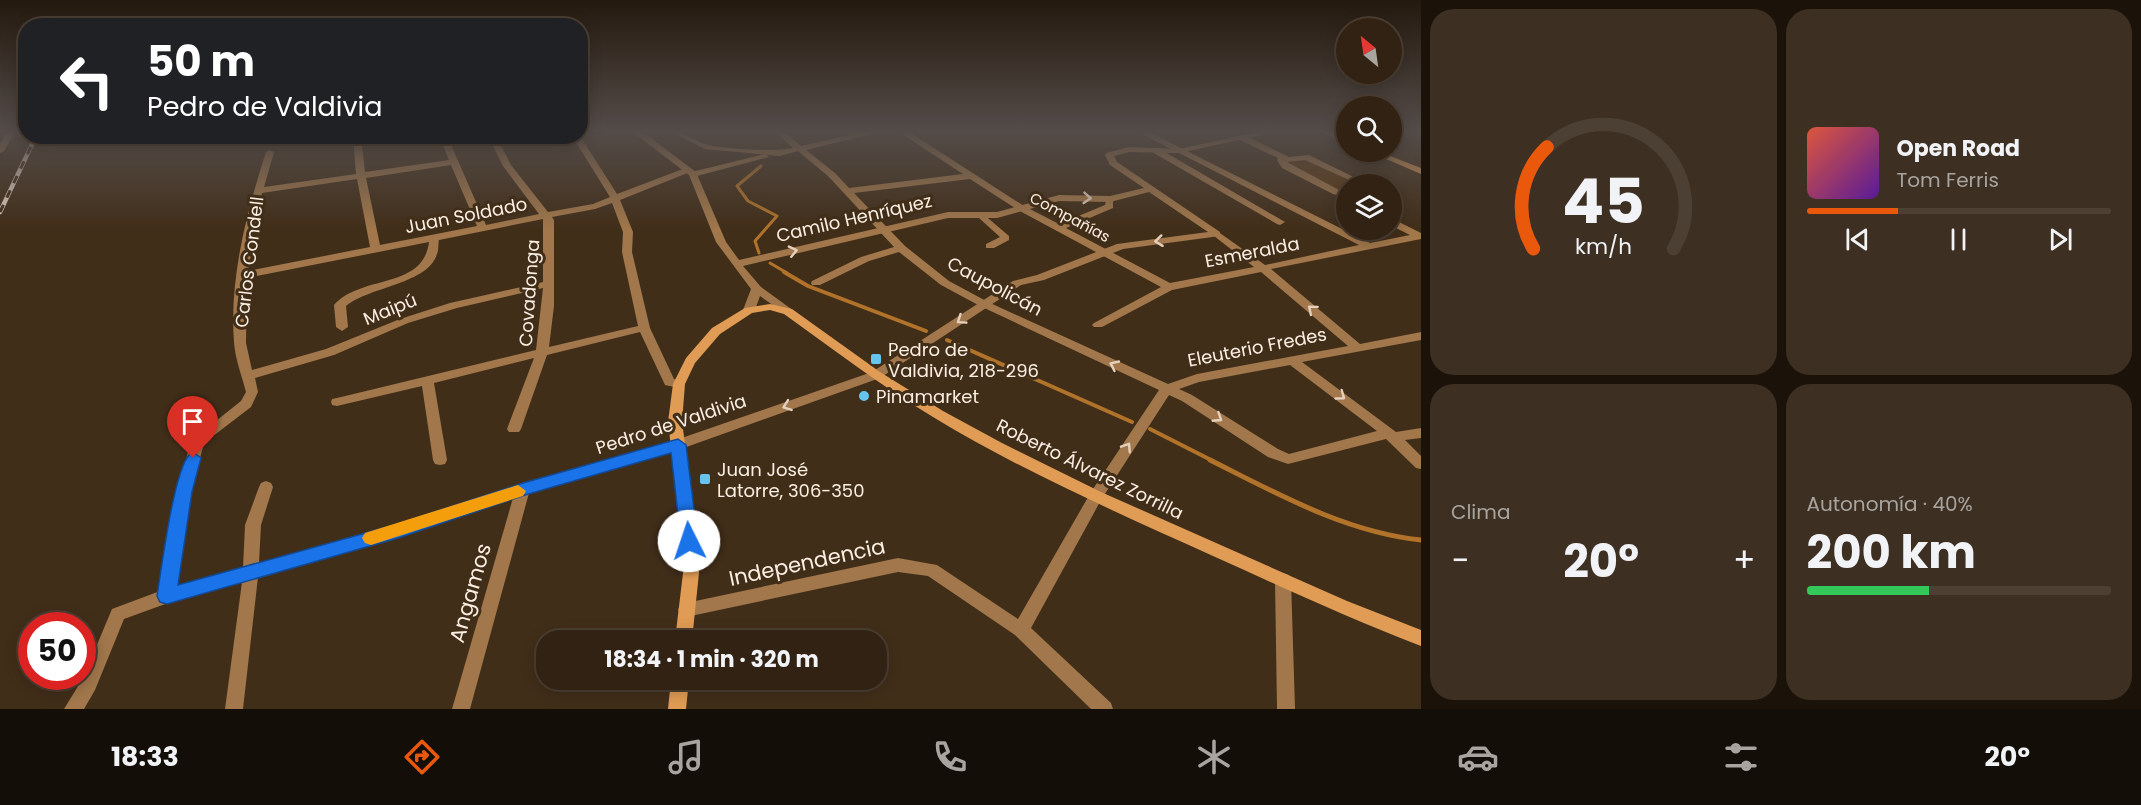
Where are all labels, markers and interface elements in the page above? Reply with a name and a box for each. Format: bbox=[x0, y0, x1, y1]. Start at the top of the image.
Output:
north arrow bbox=[1336, 18, 1402, 84]
map controls bbox=[1336, 18, 1402, 240]
text: 50 m bbox=[147, 32, 255, 91]
icon: left bbox=[48, 42, 126, 120]
text: Pedro de Valdivia bbox=[147, 88, 382, 125]
button: search bbox=[1336, 96, 1402, 162]
text: Open Road bbox=[1897, 133, 2020, 164]
text: 45 bbox=[1562, 157, 1645, 245]
text: Tom Ferris bbox=[1897, 166, 1999, 194]
button: layers bbox=[1336, 174, 1402, 240]
street label: Compañías bbox=[1026, 187, 1114, 247]
street label: Camilo Henríquez bbox=[774, 188, 934, 248]
street label: Juan Soldado bbox=[403, 191, 529, 239]
one-way arrow bbox=[1082, 192, 1091, 205]
street label: Carlos Condell bbox=[229, 195, 269, 329]
icon: previous bbox=[1841, 223, 1874, 256]
icon: pause bbox=[1942, 223, 1975, 256]
icon: next bbox=[2044, 223, 2077, 256]
street label: Esmeralda bbox=[1203, 231, 1301, 273]
text: km/h bbox=[1575, 231, 1632, 262]
one-way arrow bbox=[1154, 234, 1163, 247]
street label: Covadonga bbox=[513, 239, 545, 347]
one-way arrow bbox=[788, 245, 798, 258]
street label: Caupolicán bbox=[943, 250, 1047, 322]
street label: Maipú bbox=[359, 287, 421, 331]
one-way arrow bbox=[1308, 305, 1319, 316]
one-way arrow bbox=[956, 313, 967, 324]
street label: Eleuterio Fredes bbox=[1185, 321, 1329, 373]
place label: Pedro de Valdivia, 218-296 bbox=[888, 337, 1039, 383]
marker: Pedro de Valdivia, 218-296 bbox=[869, 352, 883, 366]
one-way arrow bbox=[1109, 360, 1120, 372]
place label: Pinamarket bbox=[876, 384, 979, 409]
street label: Pedro de Valdivia bbox=[592, 388, 750, 460]
marker: Pinamarket bbox=[857, 389, 871, 403]
one-way arrow bbox=[1335, 389, 1346, 400]
pin bbox=[167, 396, 218, 458]
one-way arrow bbox=[782, 398, 793, 411]
icon: arrive bbox=[176, 405, 209, 438]
one-way arrow bbox=[1212, 410, 1222, 422]
street label: Roberto Álvarez Zorrilla bbox=[992, 413, 1188, 525]
one-way arrow bbox=[1120, 443, 1132, 453]
place label: Juan José Latorre, 306-350 bbox=[717, 457, 864, 503]
marker: Juan José Latorre, 306-350 bbox=[698, 472, 712, 486]
text: Autonomía · 40% bbox=[1807, 490, 1973, 518]
text: Clima bbox=[1451, 498, 1510, 526]
position arrow bbox=[657, 509, 721, 573]
text: 200 km bbox=[1807, 521, 1976, 584]
text: 20° bbox=[1563, 530, 1639, 593]
street label: Independencia bbox=[726, 531, 888, 593]
text: − bbox=[1451, 537, 1469, 584]
text: + bbox=[1733, 537, 1755, 584]
street label: Angamos bbox=[442, 540, 498, 646]
speed limit sign: 50 bbox=[18, 612, 96, 690]
text: 18:34 · 1 min · 320 m bbox=[604, 644, 819, 675]
icon: directions bbox=[401, 736, 443, 778]
icon: music bbox=[665, 736, 707, 778]
icon: phone bbox=[929, 736, 971, 778]
icon: climate bbox=[1193, 736, 1235, 778]
icon: car bbox=[1457, 736, 1499, 778]
icon: filters bbox=[1720, 736, 1762, 778]
text: 18:33 bbox=[111, 738, 179, 775]
text: 20° bbox=[1984, 738, 2030, 775]

